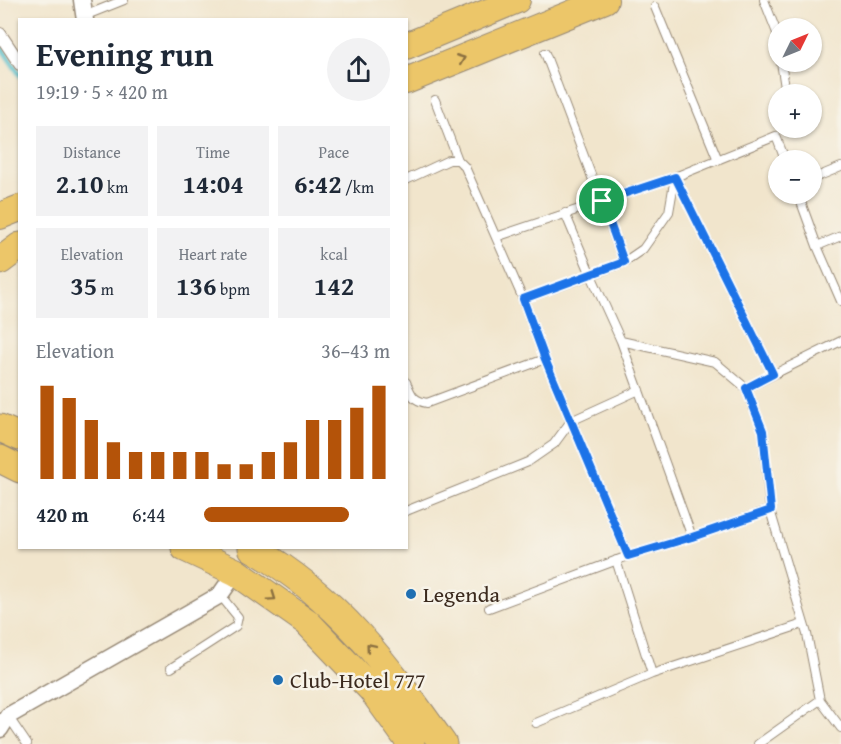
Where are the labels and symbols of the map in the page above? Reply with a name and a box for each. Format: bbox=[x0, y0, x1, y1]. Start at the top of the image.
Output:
north arrow bbox=[768, 18, 822, 72]
one-way arrow bbox=[454, 54, 465, 66]
pin bbox=[576, 175, 627, 226]
place label: Legenda bbox=[423, 578, 500, 610]
marker: Legenda bbox=[404, 587, 418, 601]
one-way arrow bbox=[265, 590, 276, 601]
one-way arrow bbox=[367, 643, 378, 654]
place label: Club-Hotel 777 bbox=[290, 664, 426, 696]
marker: Club-Hotel 777 bbox=[271, 673, 285, 687]

